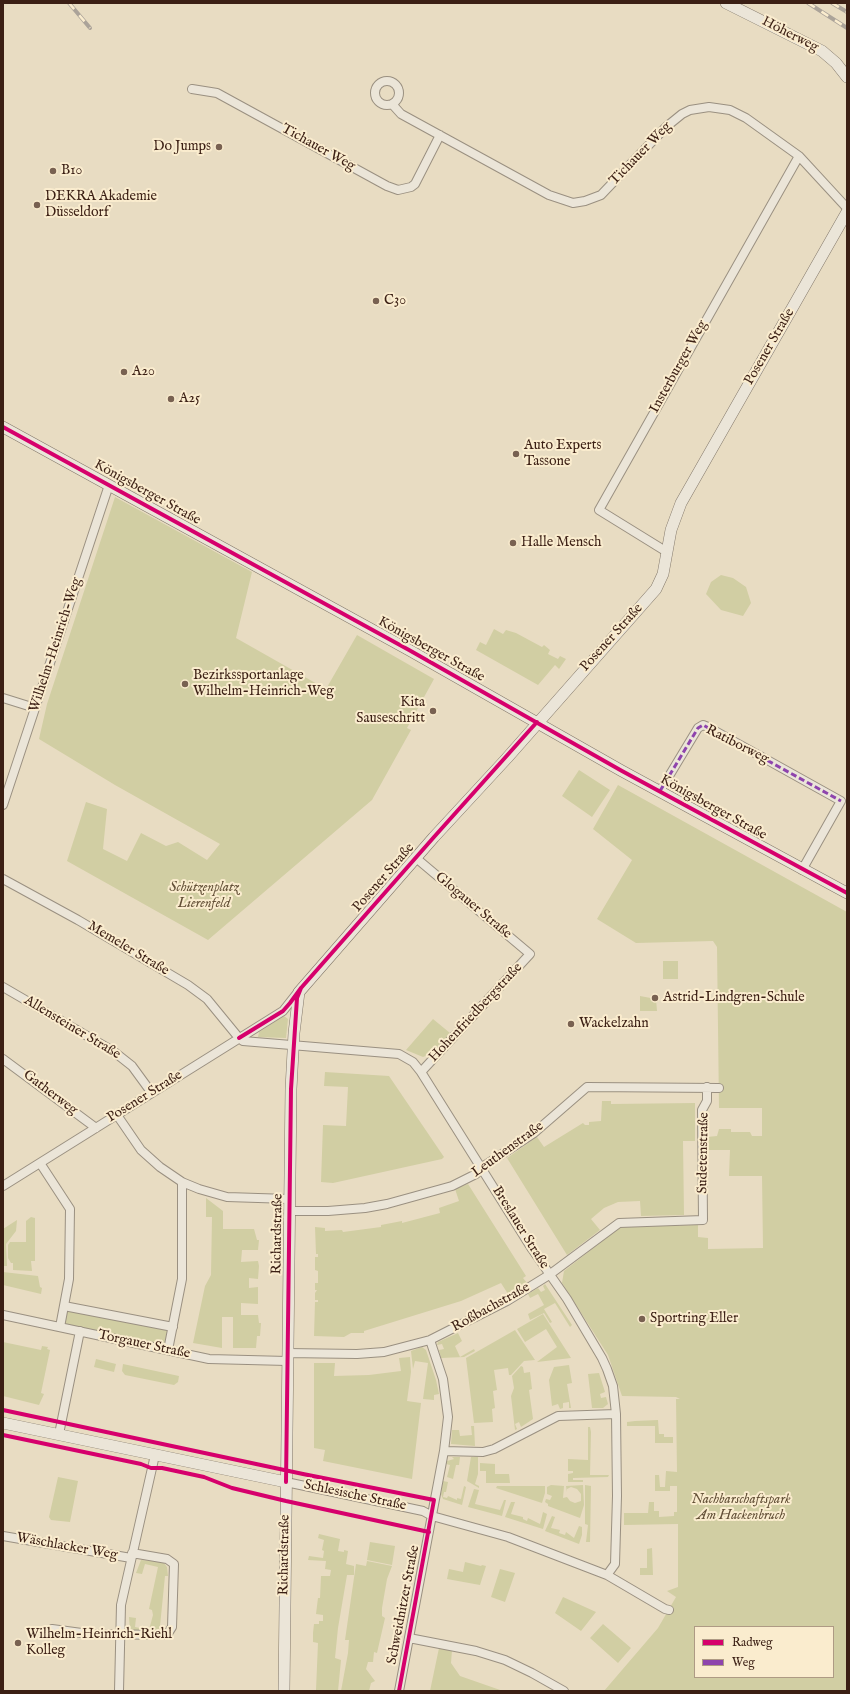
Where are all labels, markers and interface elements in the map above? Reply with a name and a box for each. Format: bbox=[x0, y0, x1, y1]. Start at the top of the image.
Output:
street label: Höherweg bbox=[759, 14, 821, 56]
street label: Tichauer Weg bbox=[606, 119, 676, 189]
street label: Tichauer Weg bbox=[278, 121, 358, 175]
place label: Do Jumps bbox=[153, 139, 211, 155]
marker: Do Jumps bbox=[214, 142, 224, 152]
place label: B10 bbox=[61, 163, 82, 179]
marker: B10 bbox=[48, 166, 58, 176]
place label: DEKRA Akademie Düsseldorf bbox=[45, 189, 157, 222]
marker: DEKRA Akademie Düsseldorf bbox=[32, 200, 42, 210]
place label: C30 bbox=[384, 293, 406, 309]
marker: C30 bbox=[371, 296, 381, 306]
street label: Posener Straße bbox=[741, 306, 799, 388]
street label: Insterburger Weg bbox=[647, 318, 711, 416]
place label: A20 bbox=[132, 364, 155, 380]
marker: A20 bbox=[119, 367, 129, 377]
place label: A25 bbox=[179, 391, 200, 407]
marker: A25 bbox=[166, 394, 176, 404]
place label: Auto Experts Tassone bbox=[524, 438, 601, 470]
marker: Auto Experts Tassone bbox=[511, 449, 521, 459]
street label: Königsberger Straße bbox=[91, 457, 203, 529]
place label: Halle Mensch bbox=[521, 535, 601, 551]
marker: Halle Mensch bbox=[508, 538, 518, 548]
street label: Wilhelm-Heinrich-Weg bbox=[26, 575, 86, 715]
street label: Posener Straße bbox=[577, 601, 647, 675]
street label: Königsberger Straße bbox=[375, 614, 487, 686]
place label: Bezirkssportanlage Wilhelm-Heinrich-Weg bbox=[193, 668, 334, 700]
marker: Bezirkssportanlage Wilhelm-Heinrich-Weg bbox=[180, 679, 190, 689]
place label: Kita Sauseschritt bbox=[356, 695, 425, 728]
marker: Kita Sauseschritt bbox=[428, 706, 438, 716]
street label: Ratiborweg bbox=[703, 722, 771, 768]
street label: Königsberger Straße bbox=[657, 772, 769, 844]
street label: Posener Straße bbox=[350, 840, 418, 916]
street label: Glogauer Straße bbox=[431, 869, 515, 943]
park label: Schützenplatz Lierenfeld bbox=[169, 880, 239, 912]
street label: Memeler Straße bbox=[84, 918, 172, 980]
street label: Hohenfriedbergstraße bbox=[426, 960, 526, 1066]
place label: Astrid-Lindgren-Schule bbox=[663, 990, 805, 1006]
street label: Allensteiner Straße bbox=[21, 993, 123, 1063]
marker: Astrid-Lindgren-Schule bbox=[650, 993, 660, 1003]
place label: Wackelzahn bbox=[579, 1016, 649, 1032]
marker: Wackelzahn bbox=[566, 1019, 576, 1029]
street label: Gatherweg bbox=[19, 1067, 81, 1119]
street label: Posener Straße bbox=[104, 1067, 186, 1127]
street label: Sudetenstraße bbox=[695, 1112, 713, 1194]
street label: Leuthenstraße bbox=[469, 1118, 547, 1182]
street label: Breslauer Straße bbox=[488, 1184, 552, 1272]
street label: Richardstraße bbox=[269, 1193, 287, 1275]
street label: Roßbachstraße bbox=[449, 1280, 533, 1336]
place label: Sportring Eller bbox=[650, 1311, 738, 1327]
marker: Sportring Eller bbox=[637, 1314, 647, 1324]
street label: Torgauer Straße bbox=[96, 1327, 192, 1363]
street label: Schlesische Straße bbox=[302, 1477, 408, 1515]
park label: Nachbarschaftspark Am Hackenbruch bbox=[691, 1492, 791, 1524]
street label: Richardstraße bbox=[276, 1514, 294, 1596]
street label: Wäschlacker Weg bbox=[15, 1530, 119, 1564]
street label: Schweidnitzer Straße bbox=[384, 1544, 424, 1666]
legend bbox=[694, 1626, 834, 1678]
place label: Wilhelm-Heinrich-Riehl Kolleg bbox=[26, 1627, 172, 1660]
text: Radweg bbox=[732, 1635, 772, 1650]
marker: Wilhelm-Heinrich-Riehl Kolleg bbox=[13, 1638, 23, 1648]
text: Weg bbox=[732, 1655, 755, 1670]

